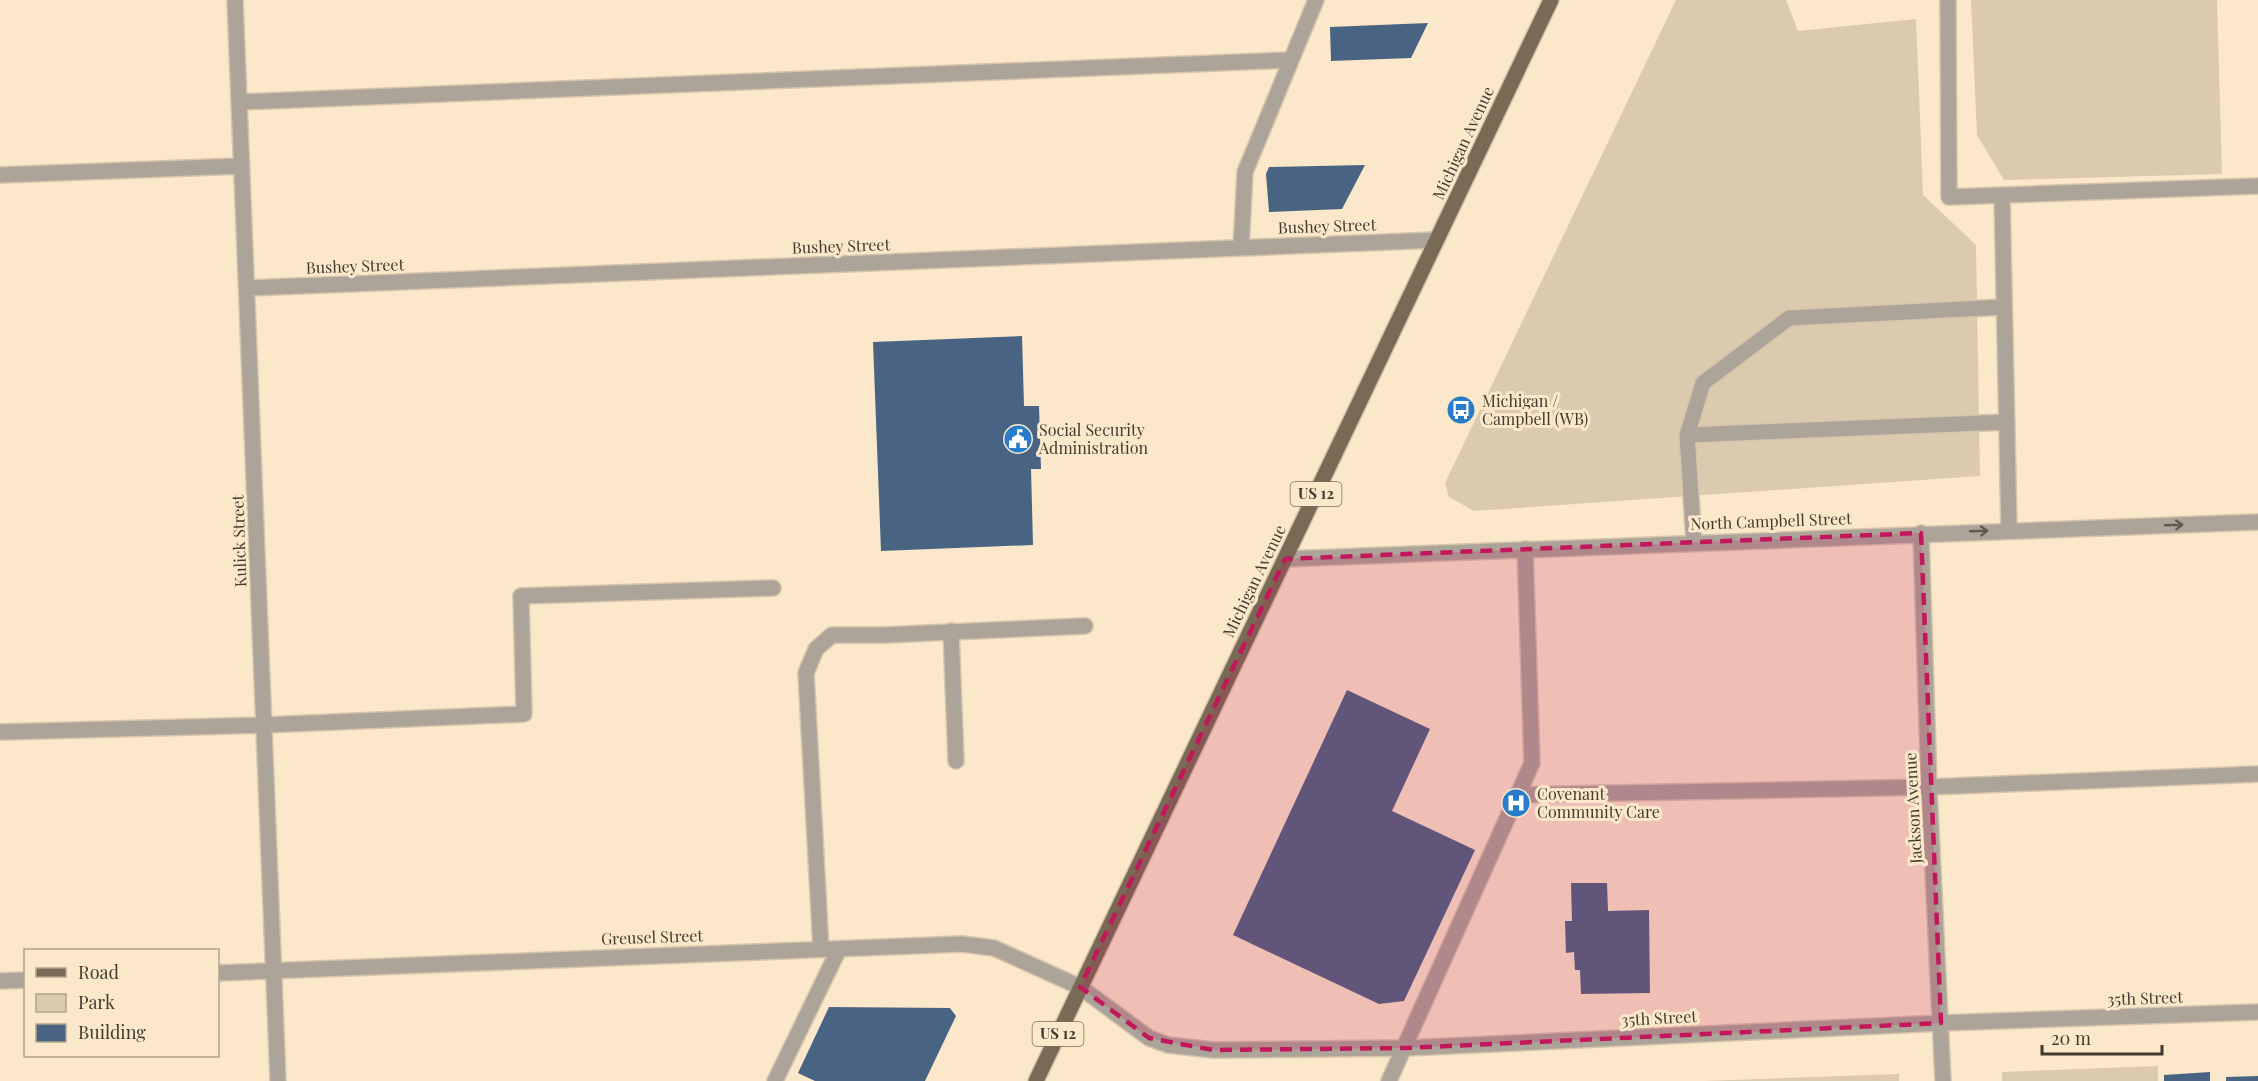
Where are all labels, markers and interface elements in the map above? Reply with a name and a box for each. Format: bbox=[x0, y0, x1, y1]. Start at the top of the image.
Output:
street label: Michigan Avenue bbox=[1427, 83, 1498, 203]
street label: Bushey Street bbox=[1277, 213, 1377, 238]
street label: Bushey Street bbox=[791, 233, 891, 258]
street label: Bushey Street bbox=[305, 253, 405, 278]
place label: Michigan / Campbell (WB) bbox=[1482, 390, 1588, 429]
bus stop icon: Michigan / Campbell (WB) bbox=[1445, 394, 1477, 426]
place label: Social Security Administration bbox=[1038, 419, 1149, 458]
public building icon: Social Security Administration bbox=[1002, 423, 1034, 455]
road number: US 12 bbox=[1290, 482, 1342, 506]
street label: Kulick Street bbox=[226, 494, 251, 588]
street label: North Campbell Street bbox=[1690, 507, 1852, 534]
one-way arrow bbox=[2164, 519, 2184, 530]
street label: Michigan Avenue bbox=[1217, 521, 1290, 640]
one-way arrow bbox=[1969, 525, 1989, 537]
street label: Jackson Avenue bbox=[1899, 752, 1926, 865]
place label: Covenant Community Care bbox=[1537, 783, 1660, 822]
hospital icon: Covenant Community Care bbox=[1500, 787, 1532, 819]
street label: Greusel Street bbox=[601, 924, 704, 949]
legend bbox=[24, 949, 219, 1057]
text: Road bbox=[78, 960, 119, 984]
street label: 35th Street bbox=[2107, 986, 2184, 1009]
text: Park bbox=[78, 990, 115, 1014]
street label: 35th Street bbox=[1621, 1005, 1698, 1030]
scale bar bbox=[2042, 1018, 2162, 1056]
text: Building bbox=[78, 1020, 146, 1044]
road number: US 12 bbox=[1032, 1022, 1084, 1046]
text: 20 m bbox=[2051, 1026, 2091, 1050]

